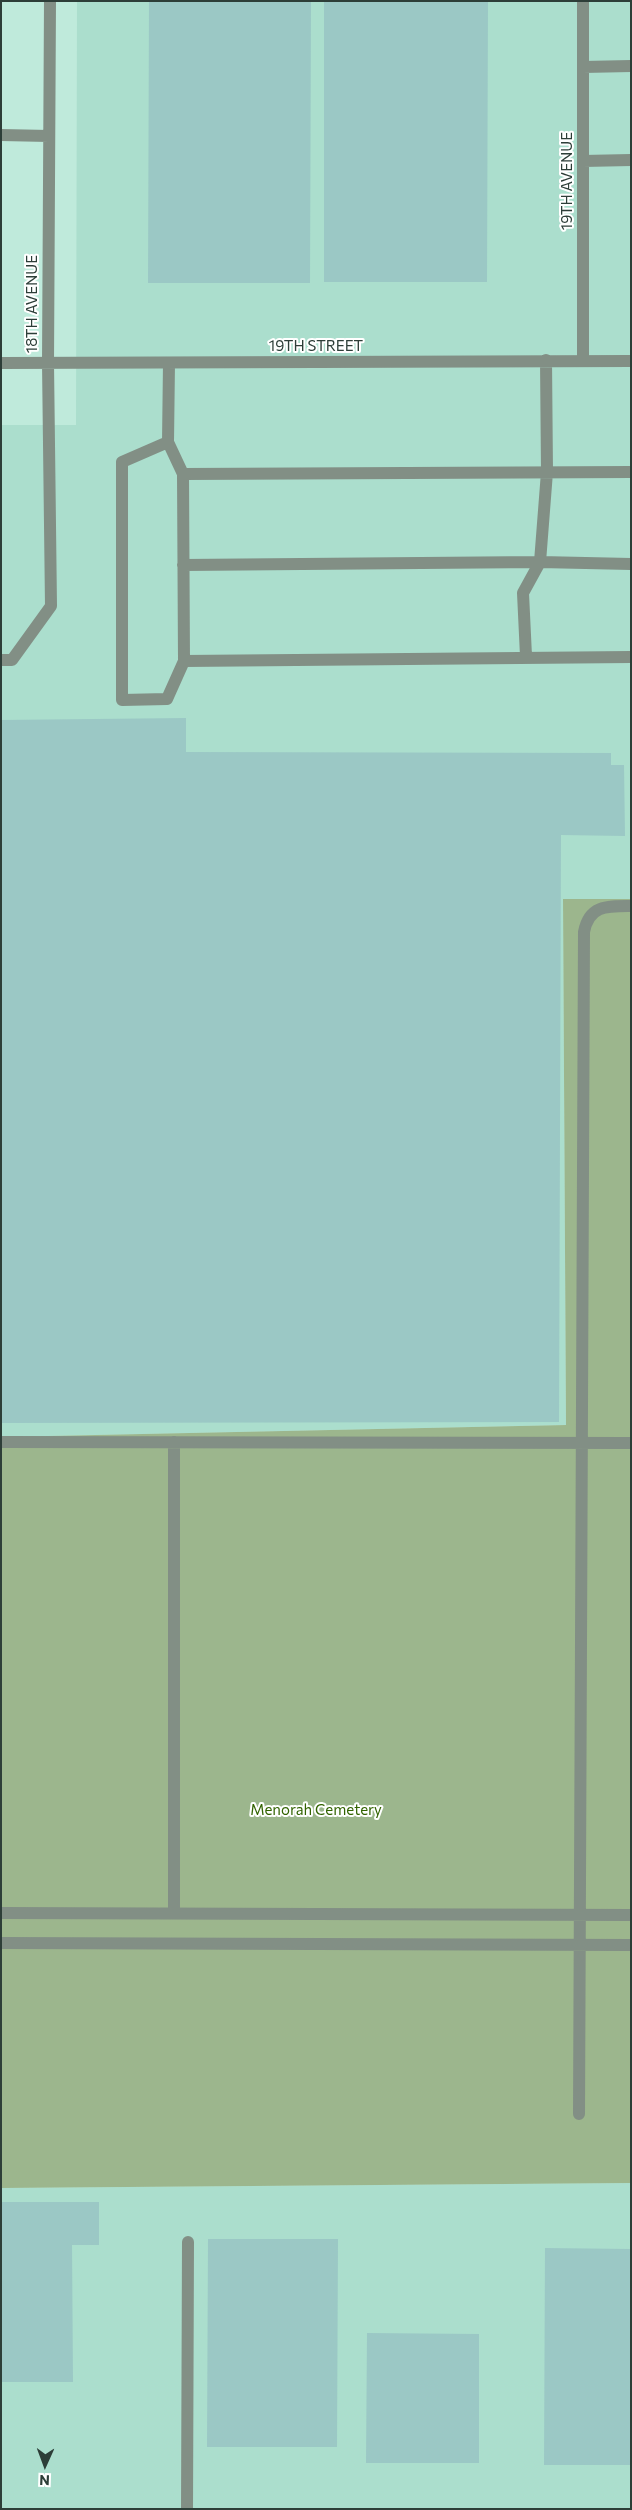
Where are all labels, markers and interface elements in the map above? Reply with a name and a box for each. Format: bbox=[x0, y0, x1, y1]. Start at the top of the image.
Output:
street label: 19TH AVENUE bbox=[558, 132, 576, 230]
street label: 18TH AVENUE bbox=[23, 255, 41, 353]
street label: 19TH STREET bbox=[269, 337, 363, 355]
park label: Menorah Cemetery bbox=[250, 1801, 382, 1819]
north arrow bbox=[20, 2440, 70, 2490]
text: N bbox=[39, 2472, 50, 2489]

